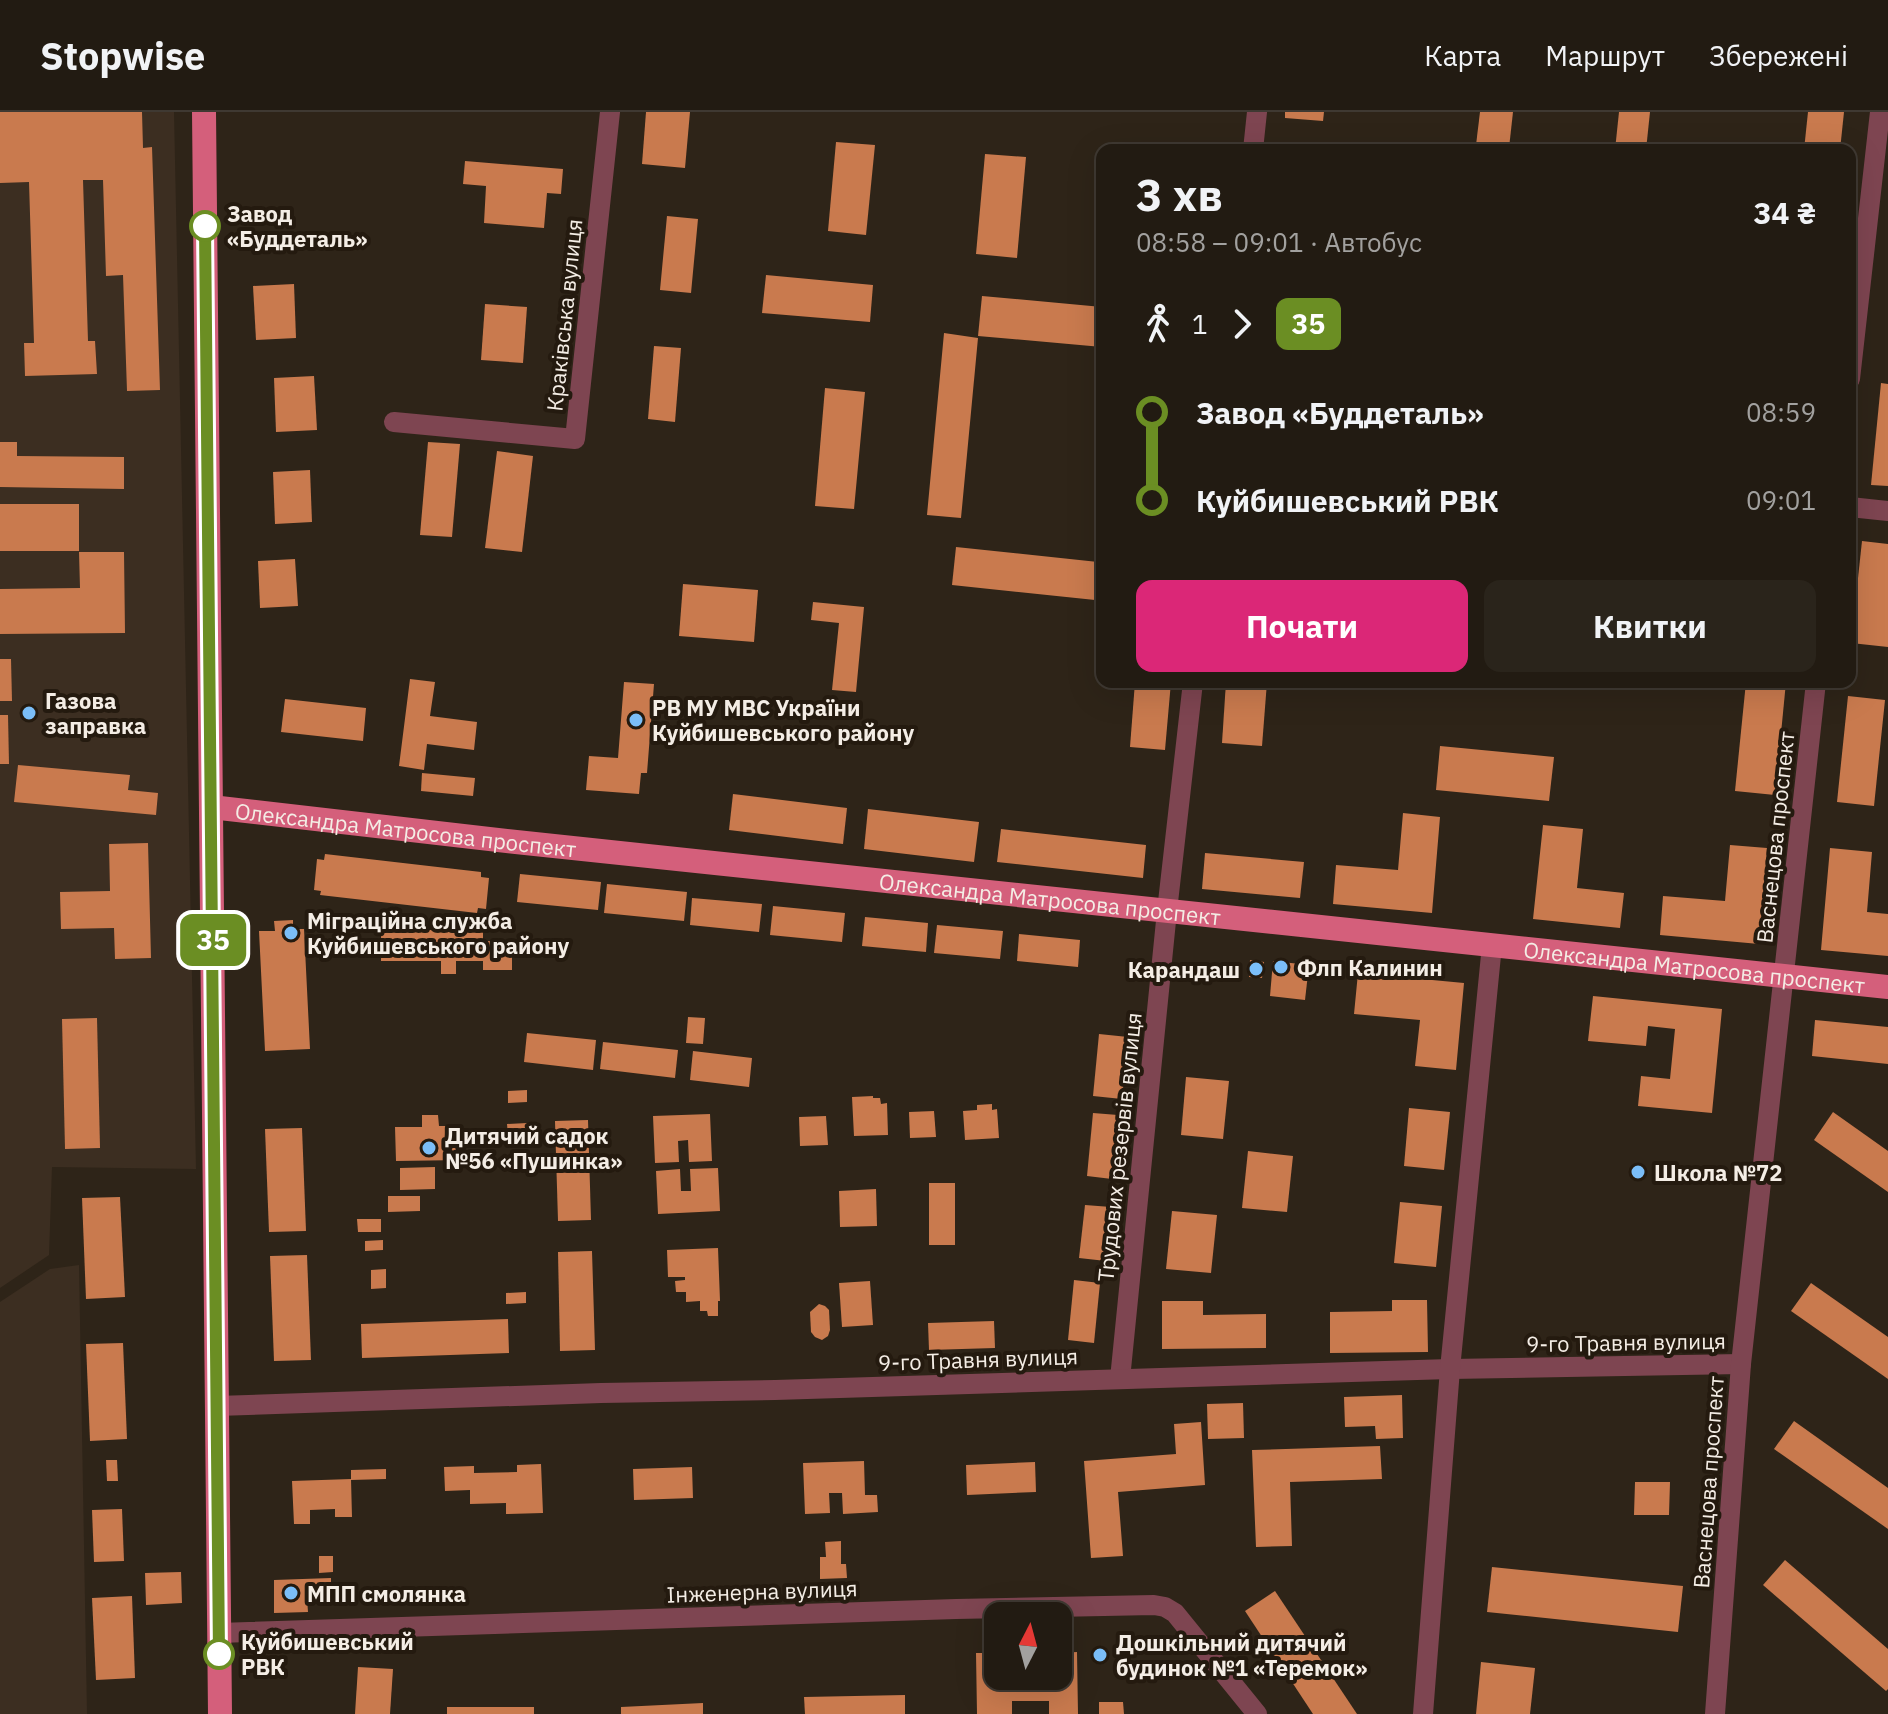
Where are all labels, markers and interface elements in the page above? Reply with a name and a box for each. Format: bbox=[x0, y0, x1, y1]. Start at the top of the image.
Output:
text: Stopwise bbox=[40, 31, 205, 80]
text: Карта bbox=[1424, 37, 1501, 74]
text: Маршрут bbox=[1545, 37, 1665, 74]
text: Збережені bbox=[1709, 37, 1848, 74]
text: 3 хв bbox=[1136, 166, 1223, 223]
text: 34 ₴ bbox=[1754, 193, 1816, 232]
place label: Завод «Буддеталь» bbox=[227, 199, 367, 253]
marker: Завод «Буддеталь» bbox=[190, 211, 220, 241]
street label: Краківська вулиця bbox=[539, 217, 589, 413]
text: 08:58 – 09:01 · Автобус bbox=[1136, 225, 1422, 259]
icon: walk bbox=[1136, 302, 1180, 346]
icon: forward bbox=[1220, 302, 1264, 346]
text: 35 bbox=[1292, 305, 1325, 342]
text: 1 bbox=[1192, 307, 1208, 341]
text: Завод «Буддеталь» bbox=[1196, 393, 1484, 432]
text: 08:59 bbox=[1746, 395, 1816, 429]
text: Куйбишевський РВК bbox=[1196, 481, 1499, 520]
text: 09:01 bbox=[1746, 483, 1816, 517]
button: Почати bbox=[1136, 580, 1468, 672]
button: Квитки bbox=[1484, 580, 1816, 672]
place label: Газова заправка bbox=[45, 686, 146, 740]
place label: РВ МУ МВС України Куйбишевського району bbox=[652, 693, 914, 747]
marker: Газова заправка bbox=[20, 704, 38, 722]
marker: РВ МУ МВС України Куйбишевського району bbox=[627, 711, 645, 729]
street label: Васнецова проспект bbox=[1749, 730, 1801, 944]
street label: Олександра Матросова проспект bbox=[234, 795, 578, 863]
street label: Олександра Матросова проспект bbox=[878, 866, 1222, 931]
place label: Міграційна служба Куйбишевського району bbox=[307, 906, 569, 960]
line badge: 35 bbox=[177, 914, 249, 966]
text: 35 bbox=[196, 921, 230, 958]
marker: Міграційна служба Куйбишевського району bbox=[282, 924, 300, 942]
street label: Олександра Матросова проспект bbox=[1522, 934, 1867, 999]
place label: Флп Калинин bbox=[1297, 953, 1443, 982]
place label: Карандаш bbox=[1128, 955, 1240, 984]
marker: Флп Калинин bbox=[1272, 958, 1290, 976]
marker: Карандаш bbox=[1247, 960, 1265, 978]
street label: Трудових резервів вулиця bbox=[1090, 1011, 1148, 1283]
place label: Дитячий садок №56 «Пушинка» bbox=[445, 1121, 623, 1175]
marker: Дитячий садок №56 «Пушинка» bbox=[420, 1139, 438, 1157]
place label: Школа №72 bbox=[1654, 1158, 1783, 1187]
marker: Школа №72 bbox=[1629, 1163, 1647, 1181]
street label: 9-го Травня вулиця bbox=[1526, 1326, 1726, 1358]
street label: 9-го Травня вулиця bbox=[878, 1341, 1078, 1377]
street label: Васнецова проспект bbox=[1686, 1375, 1730, 1589]
street label: Інженерна вулиця bbox=[666, 1573, 858, 1609]
place label: МПП смолянка bbox=[307, 1579, 466, 1608]
marker: МПП смолянка bbox=[282, 1584, 300, 1602]
north arrow bbox=[984, 1602, 1072, 1690]
map controls bbox=[984, 1602, 1072, 1690]
place label: Куйбишевський РВК bbox=[241, 1627, 414, 1681]
place label: Дошкільний дитячий будинок №1 «Теремок» bbox=[1116, 1628, 1368, 1682]
marker: Куйбишевський РВК bbox=[204, 1639, 234, 1669]
marker: Дошкільний дитячий будинок №1 «Теремок» bbox=[1091, 1646, 1109, 1664]

